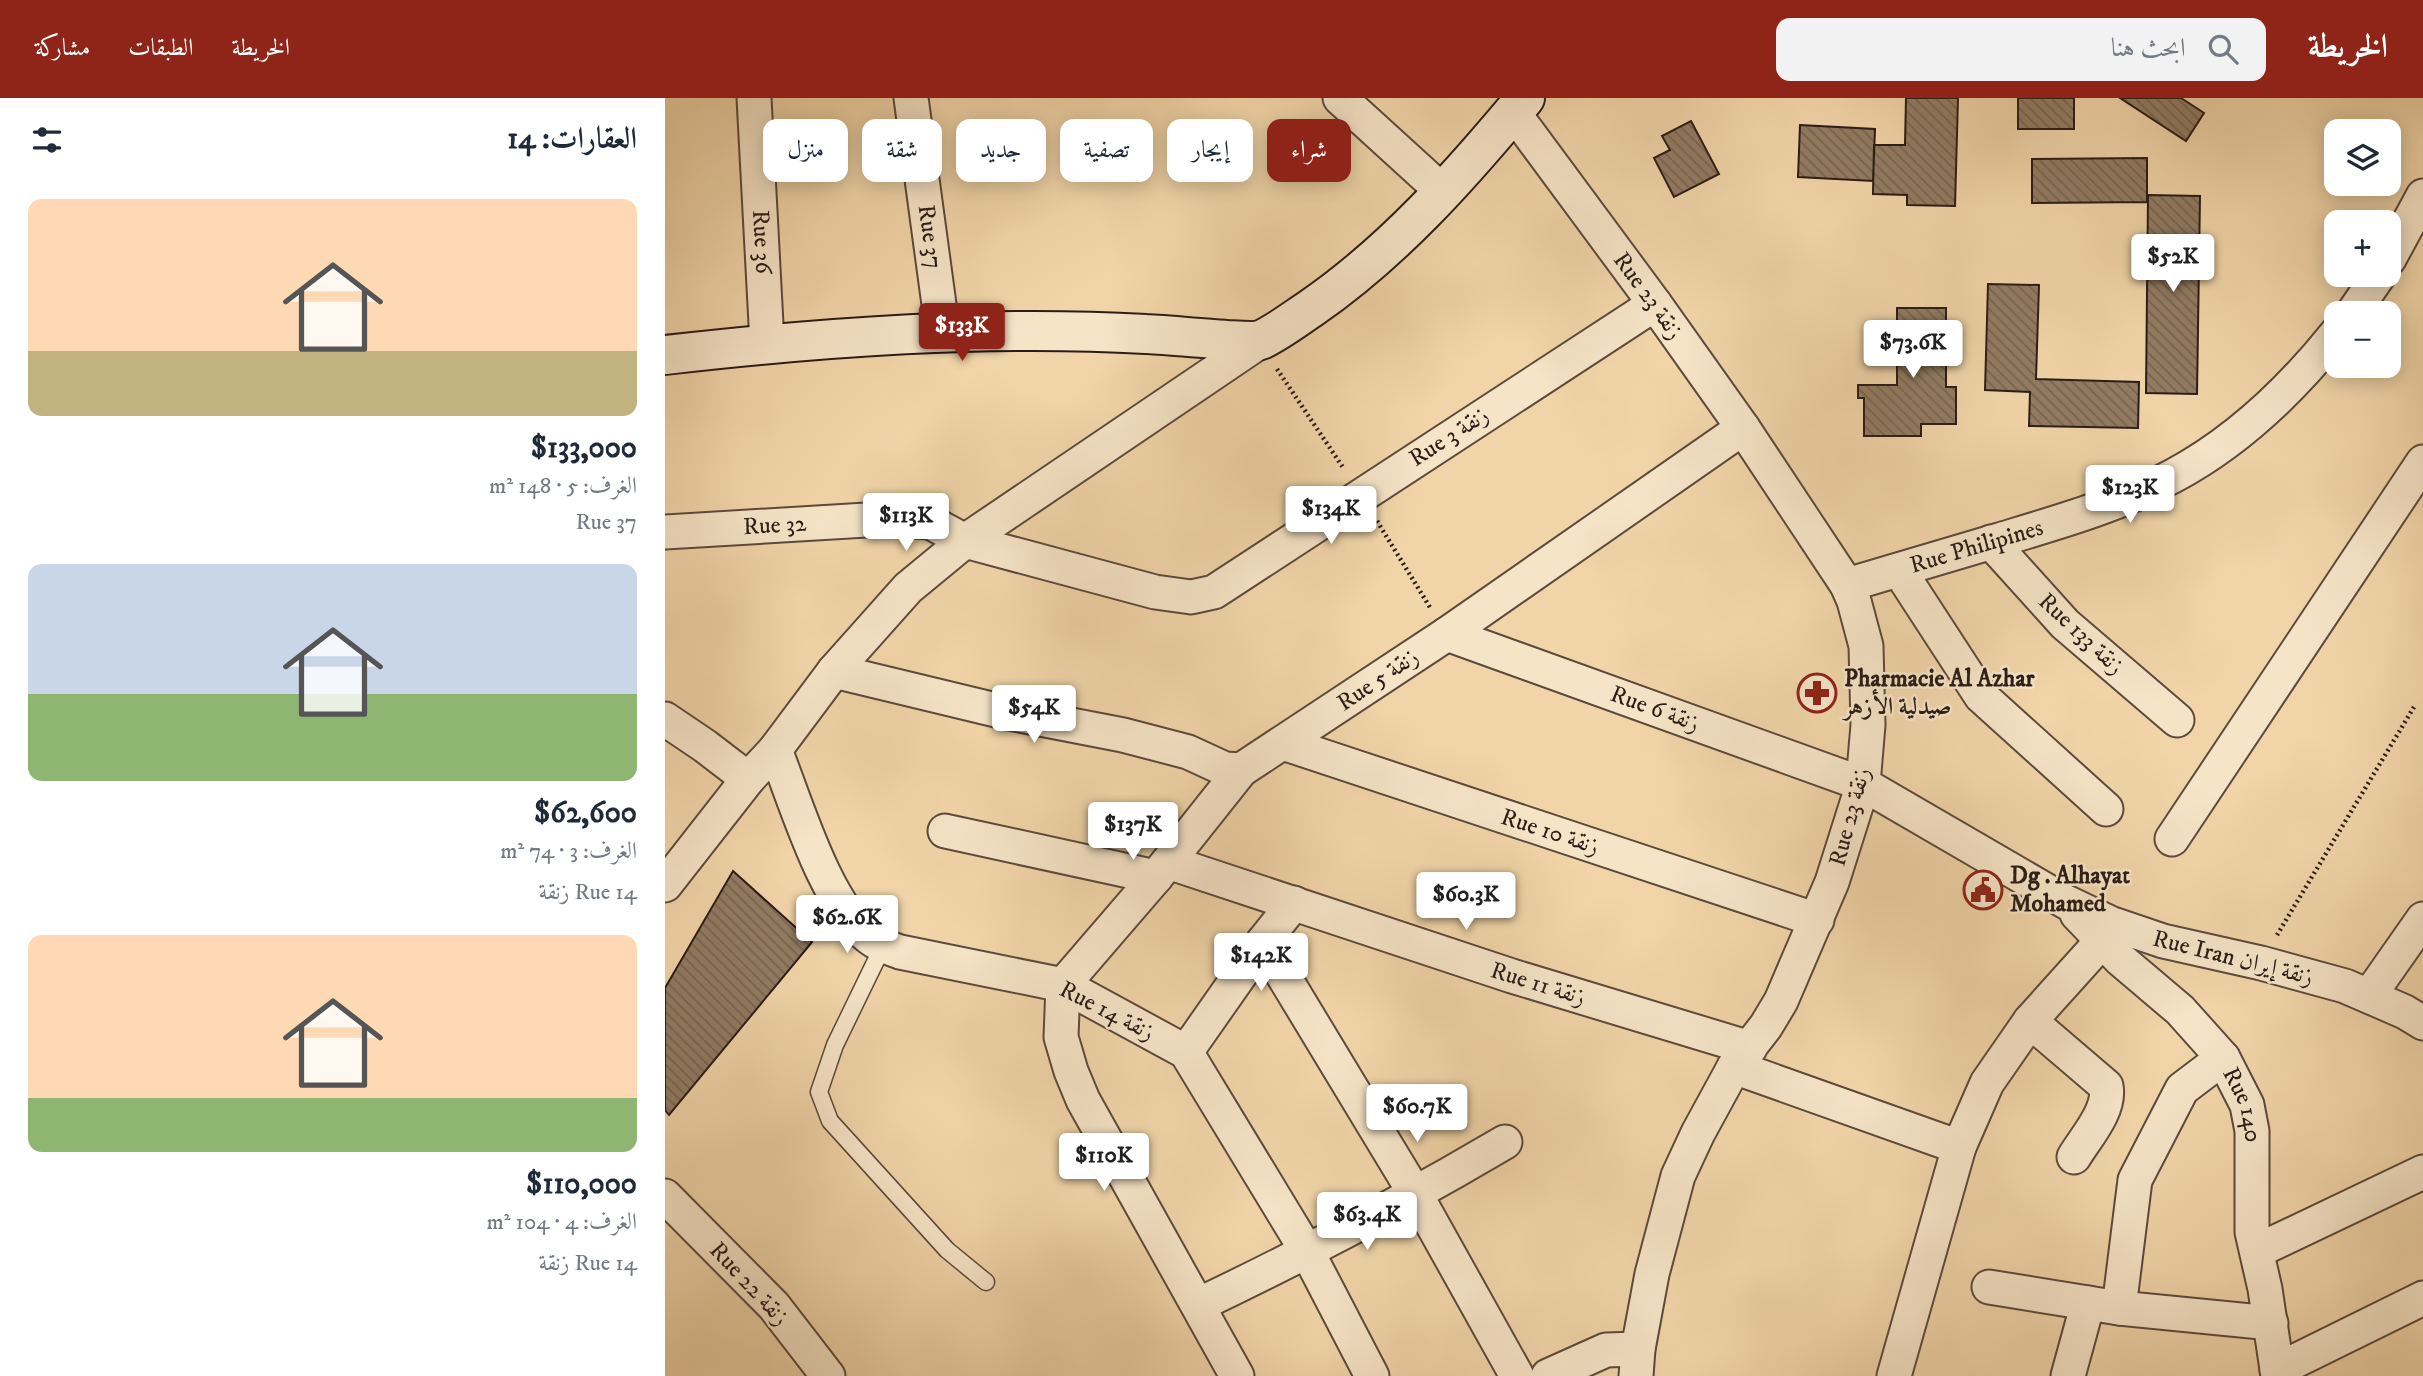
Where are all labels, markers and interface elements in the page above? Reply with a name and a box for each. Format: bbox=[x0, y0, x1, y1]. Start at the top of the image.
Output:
search box bbox=[1776, 18, 2266, 81]
text: الخريطة bbox=[2308, 27, 2388, 68]
icon: search bbox=[2204, 30, 2242, 68]
text: ابحث هنا bbox=[2111, 32, 2186, 65]
text: مشاركة bbox=[35, 33, 90, 63]
text: الطبقات bbox=[128, 33, 194, 63]
text: الخريطة bbox=[232, 33, 290, 63]
chip: منزل bbox=[763, 119, 848, 182]
chip: شقة bbox=[862, 119, 942, 182]
chip: جديد bbox=[956, 119, 1046, 182]
chip: تصفية bbox=[1060, 119, 1153, 182]
chip: إيجار bbox=[1167, 119, 1253, 182]
chip: شراء bbox=[1267, 119, 1351, 182]
map controls bbox=[2324, 119, 2401, 378]
button: layers bbox=[2324, 119, 2401, 196]
icon: filters bbox=[28, 121, 66, 159]
text: العقارات: 14 bbox=[507, 121, 637, 158]
street label: Rue 37 bbox=[911, 203, 949, 271]
street label: Rue 36 bbox=[745, 209, 778, 276]
button: + bbox=[2324, 210, 2401, 287]
pin: $52K bbox=[2132, 234, 2214, 294]
text: $52K bbox=[2147, 242, 2199, 271]
icon: home bbox=[270, 244, 396, 370]
street label: Rue 23 زنقة bbox=[1606, 246, 1690, 346]
button: − bbox=[2324, 301, 2401, 378]
pin: $133K bbox=[913, 303, 1011, 363]
text: $133K bbox=[935, 311, 989, 340]
pin: $73.6K bbox=[1856, 320, 1970, 380]
text: $73.6K bbox=[1880, 328, 1946, 357]
street label: Rue 3 زنقة bbox=[1403, 400, 1495, 474]
text: $133,000 bbox=[531, 430, 637, 467]
pin: $123K bbox=[2081, 466, 2179, 525]
text: الغرف: 5 · 148 m² bbox=[489, 472, 637, 501]
text: $123K bbox=[2101, 473, 2159, 502]
pin: $134K bbox=[1282, 486, 1380, 546]
pin: $113K bbox=[857, 494, 955, 553]
text: $134K bbox=[1302, 494, 1360, 523]
text: $113K bbox=[879, 501, 933, 530]
text: Rue 37 bbox=[575, 508, 637, 537]
street label: Rue 32 bbox=[742, 509, 808, 542]
street label: Rue Philipines bbox=[1906, 513, 2047, 581]
street label: Rue 133 زنقة bbox=[2032, 587, 2130, 681]
icon: home bbox=[270, 609, 396, 735]
street label: Rue 5 زنقة bbox=[1331, 642, 1425, 718]
place label: Pharmacie Al Azhar صيدلية الأزهر bbox=[1841, 664, 2036, 722]
pharmacy icon: Pharmacie Al Azhar صيدلية الأزهر bbox=[1796, 672, 1838, 714]
street label: Rue 6 زنقة bbox=[1606, 679, 1704, 739]
pin: $54K bbox=[993, 686, 1075, 745]
text: $54K bbox=[1008, 693, 1060, 722]
street label: Rue 23 زنقة bbox=[1822, 764, 1878, 870]
text: $62,600 bbox=[534, 795, 637, 832]
pin: $137K bbox=[1084, 802, 1182, 862]
street label: Rue 10 زنقة bbox=[1497, 802, 1603, 862]
text: $137K bbox=[1104, 810, 1162, 839]
text: الغرف: 3 · 74 m² bbox=[500, 837, 637, 866]
place label: Dg . Alhayat Mohamed bbox=[2010, 861, 2130, 919]
public building icon: Dg . Alhayat Mohamed bbox=[1962, 869, 2004, 911]
pin: $60.3K bbox=[1409, 872, 1523, 932]
text: Rue 14 زنقة bbox=[539, 878, 637, 907]
text: $60.3K bbox=[1432, 880, 1500, 909]
pin: $62.6K bbox=[790, 896, 904, 955]
text: $62.6K bbox=[812, 903, 882, 932]
street label: Rue Iran زنقة إيران bbox=[2150, 924, 2316, 992]
pin: $142K bbox=[1212, 934, 1310, 993]
text: $142K bbox=[1230, 941, 1292, 970]
street label: Rue 11 زنقة bbox=[1487, 955, 1589, 1013]
street label: Rue 14 زنقة bbox=[1054, 974, 1160, 1048]
icon: home bbox=[270, 980, 396, 1106]
street label: Rue 140 bbox=[2215, 1062, 2267, 1142]
pin: $60.7K bbox=[1360, 1084, 1474, 1144]
text: $60.7K bbox=[1382, 1092, 1452, 1121]
pin: $110K bbox=[1055, 1134, 1153, 1193]
text: $110K bbox=[1075, 1141, 1133, 1170]
text: $110,000 bbox=[526, 1166, 637, 1203]
pin: $63.4K bbox=[1310, 1192, 1424, 1252]
text: $63.4K bbox=[1333, 1200, 1401, 1229]
text: الغرف: 4 · 104 m² bbox=[487, 1208, 637, 1237]
street label: Rue 22 زنقة bbox=[703, 1236, 795, 1332]
text: Rue 14 زنقة bbox=[539, 1249, 637, 1278]

